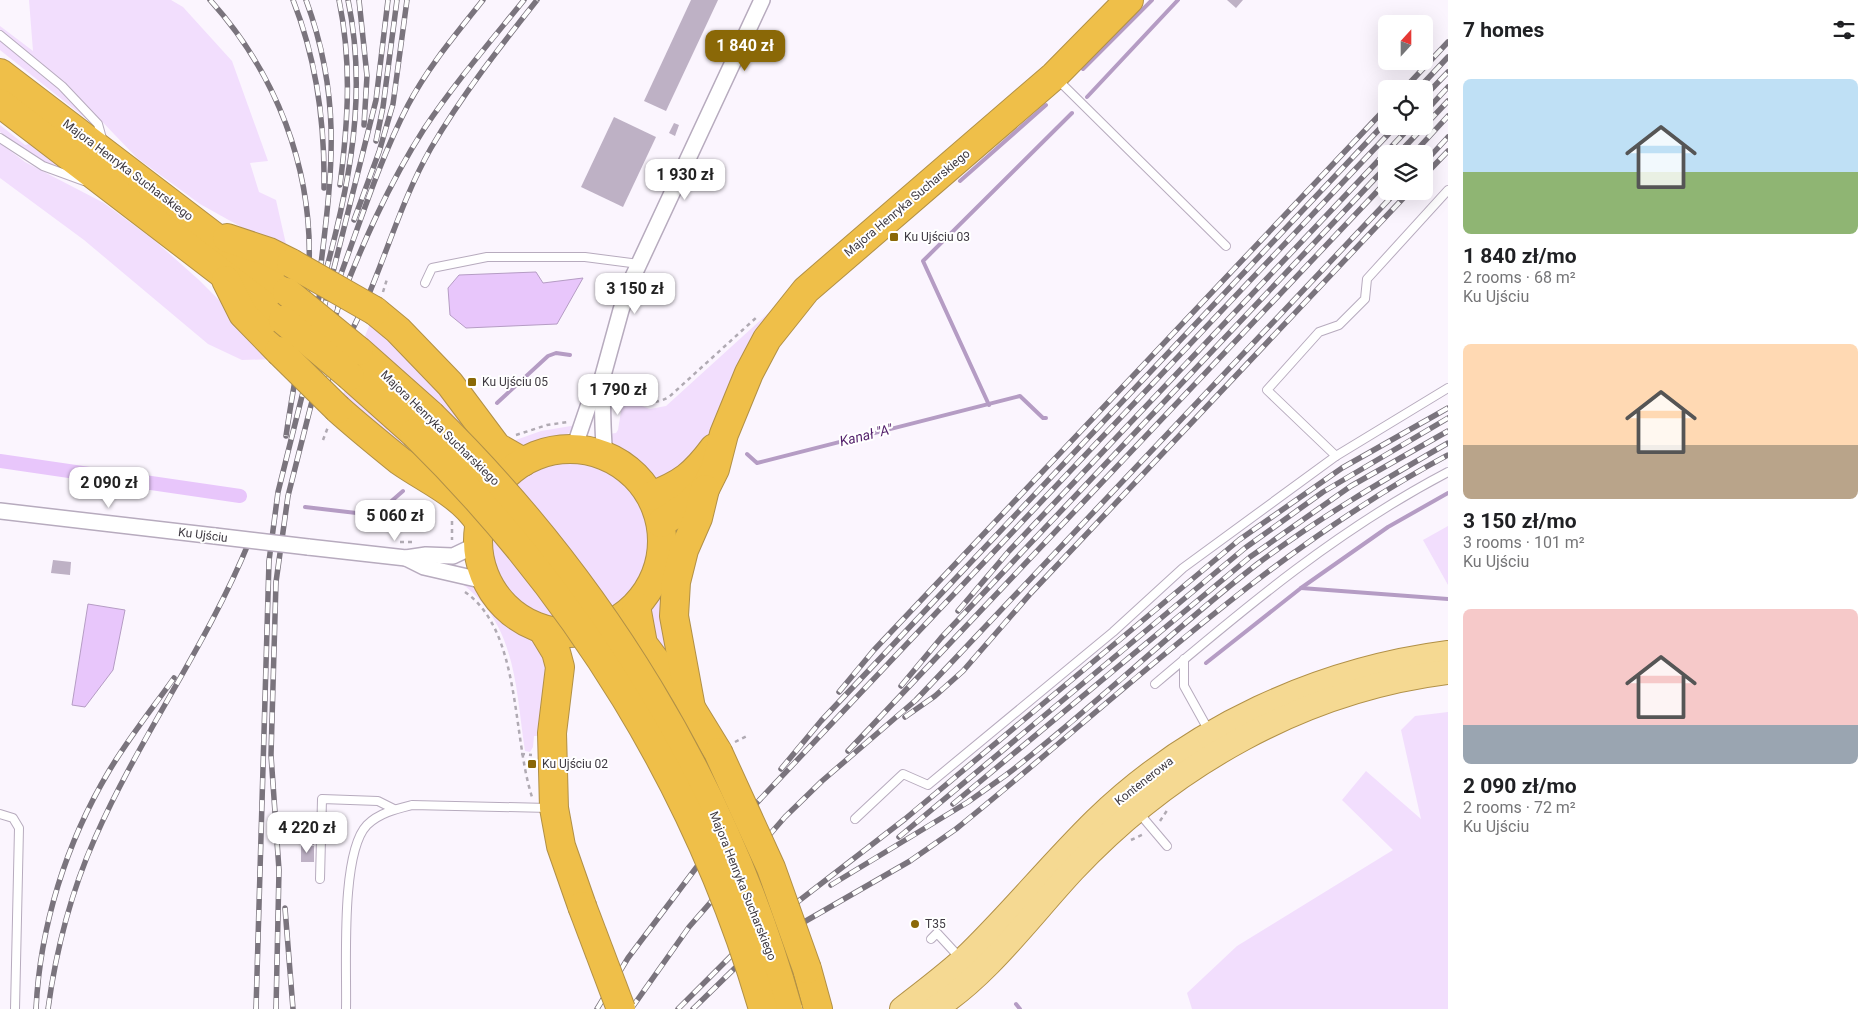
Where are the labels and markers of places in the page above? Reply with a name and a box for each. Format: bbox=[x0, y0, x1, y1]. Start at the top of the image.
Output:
pin: 1 840 zł bbox=[693, 30, 797, 72]
pin: 1 930 zł bbox=[633, 158, 737, 201]
place label: Ku Ujściu 03 bbox=[904, 230, 970, 244]
marker: Ku Ujściu 03 bbox=[888, 231, 900, 243]
pin: 3 150 zł bbox=[583, 272, 687, 315]
pin: 1 790 zł bbox=[566, 374, 670, 416]
place label: Ku Ujściu 05 bbox=[482, 375, 548, 389]
marker: Ku Ujściu 05 bbox=[466, 376, 478, 388]
pin: 2 090 zł bbox=[57, 466, 161, 509]
pin: 5 060 zł bbox=[343, 500, 447, 542]
place label: Ku Ujściu 02 bbox=[542, 757, 608, 771]
marker: Ku Ujściu 02 bbox=[526, 758, 538, 770]
pin: 4 220 zł bbox=[255, 812, 359, 854]
place label: T35 bbox=[925, 917, 946, 931]
marker: T35 bbox=[909, 918, 921, 930]

